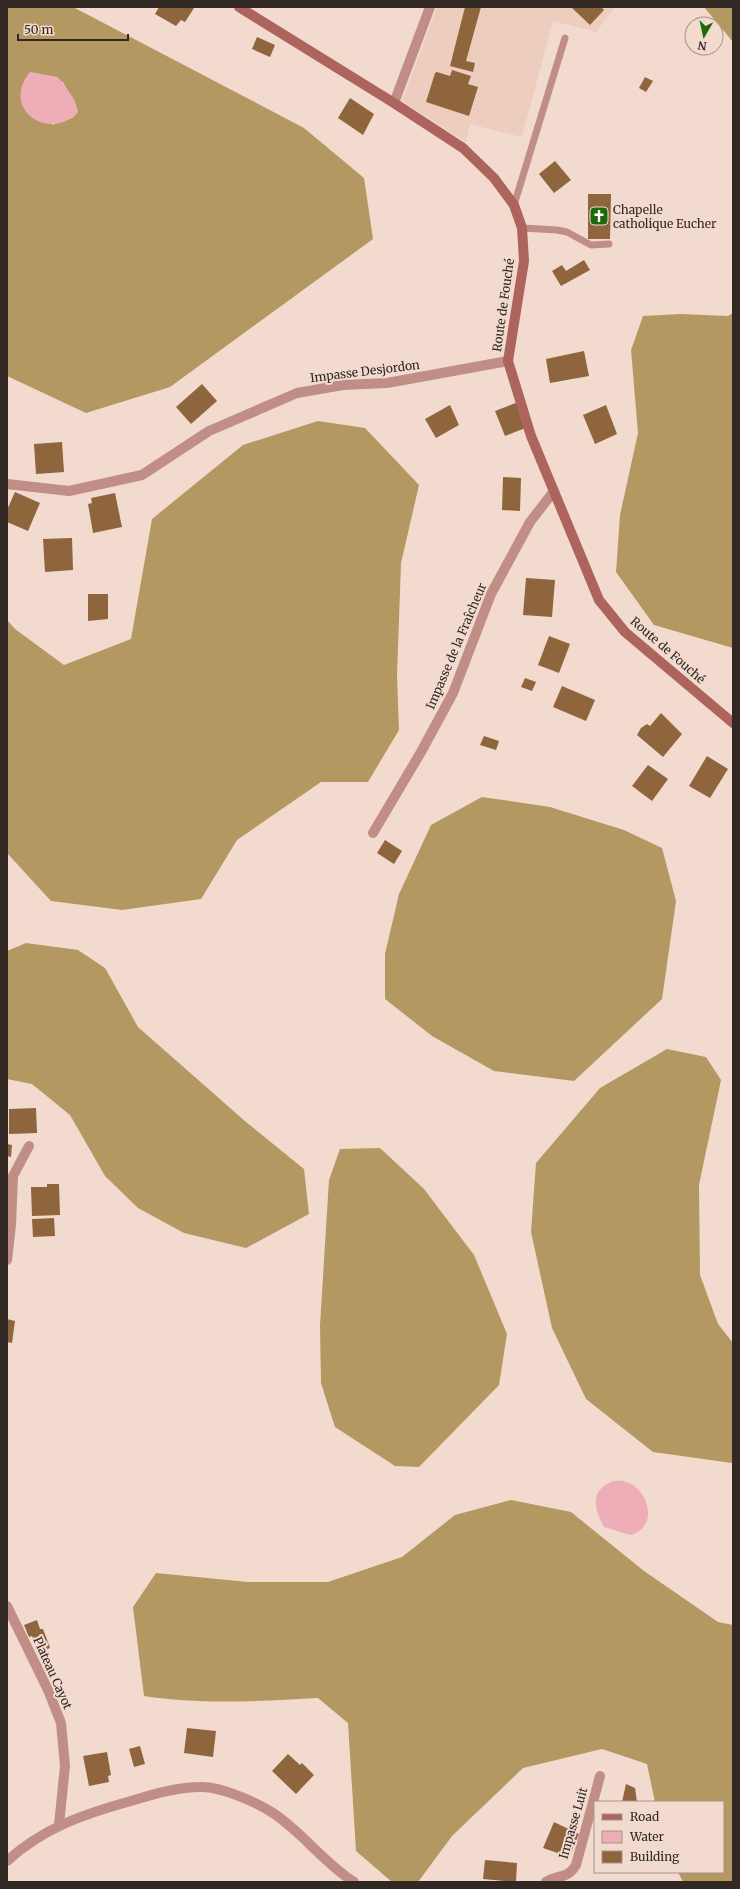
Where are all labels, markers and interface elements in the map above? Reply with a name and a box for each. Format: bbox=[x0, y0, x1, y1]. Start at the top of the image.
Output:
scale bar bbox=[18, 16, 128, 42]
north arrow bbox=[684, 16, 724, 56]
text: 50 m bbox=[24, 22, 53, 37]
text: N bbox=[697, 38, 708, 53]
place label: Chapelle catholique Eucher bbox=[613, 202, 717, 231]
church icon: Chapelle catholique Eucher bbox=[588, 205, 610, 227]
street label: Route de Fouché bbox=[489, 257, 517, 353]
street label: Impasse Desjordon bbox=[309, 357, 421, 385]
street label: Impasse de la Fraîcheur bbox=[423, 580, 490, 711]
street label: Route de Fouché bbox=[628, 613, 708, 687]
street label: Plateau Cayot bbox=[30, 1634, 76, 1712]
street label: Impasse Luit bbox=[556, 1785, 590, 1861]
legend bbox=[594, 1801, 724, 1873]
text: Road bbox=[630, 1809, 659, 1824]
text: Water bbox=[629, 1829, 665, 1844]
text: Building bbox=[630, 1849, 680, 1864]

